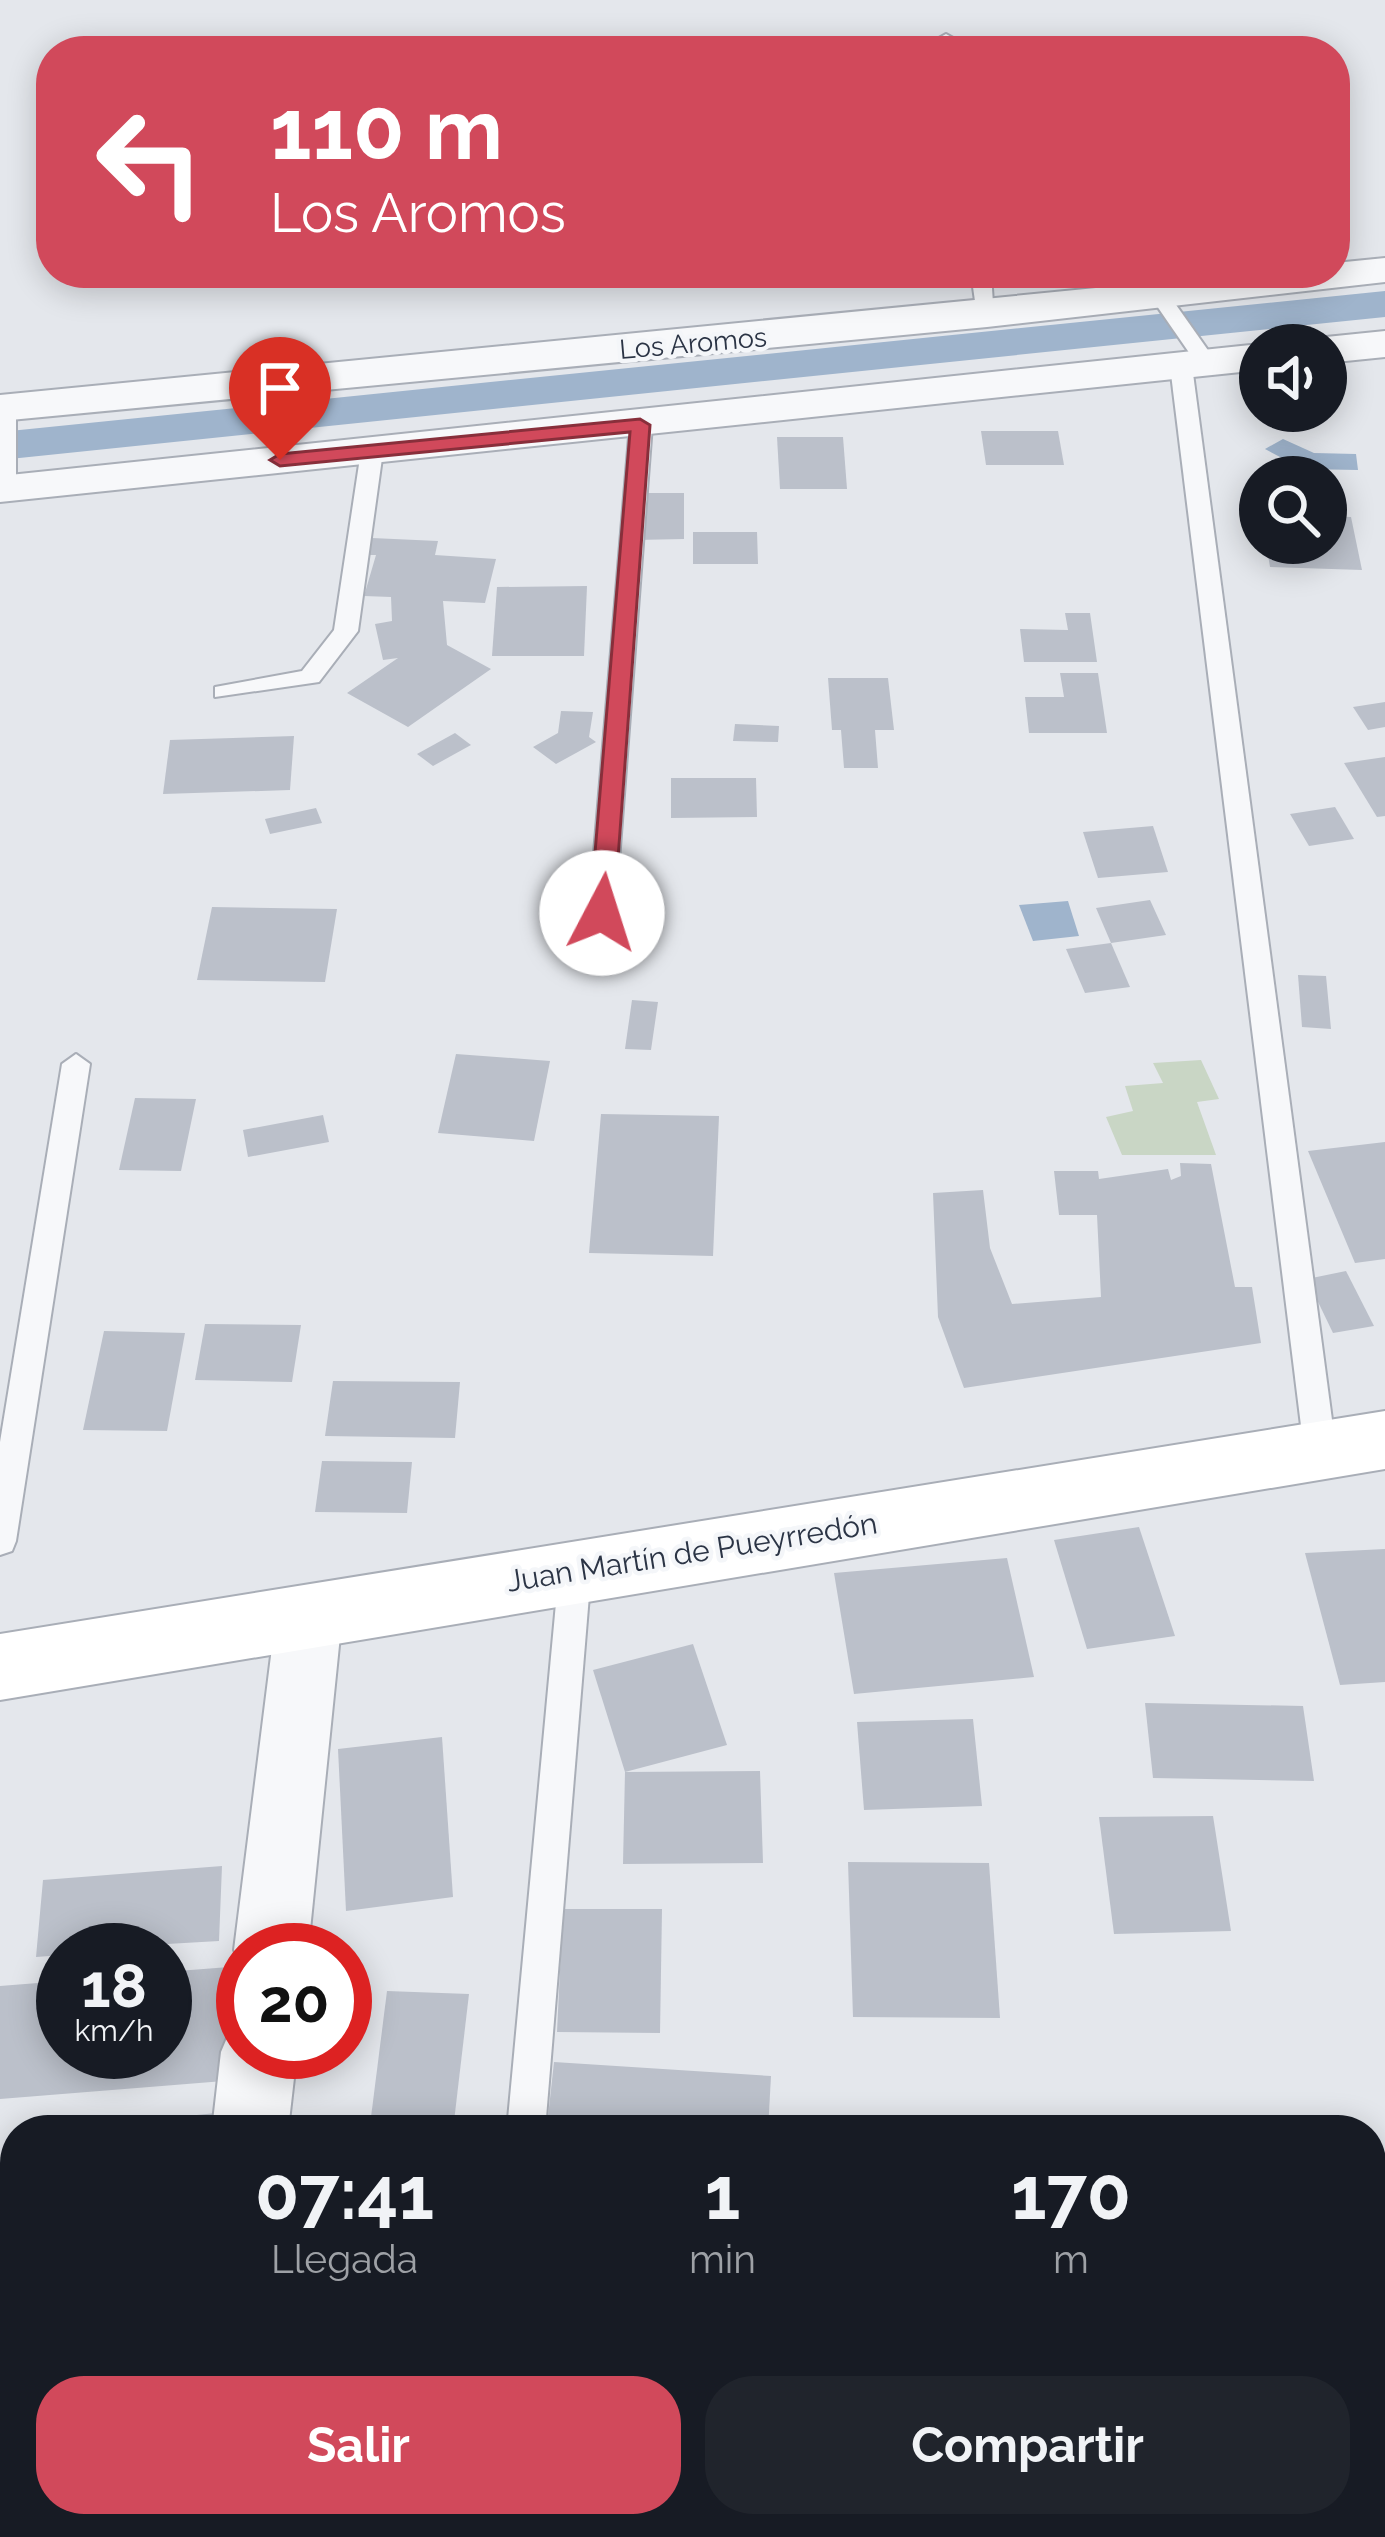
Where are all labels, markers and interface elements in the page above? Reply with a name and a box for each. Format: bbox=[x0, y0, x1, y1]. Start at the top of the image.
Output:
text: 110 m bbox=[270, 80, 503, 179]
icon: left bbox=[72, 84, 228, 240]
text: Los Aromos bbox=[270, 181, 566, 245]
street label: Los Aromos bbox=[618, 321, 768, 365]
map controls bbox=[1239, 324, 1347, 564]
button: sound bbox=[1239, 324, 1347, 432]
pin bbox=[229, 337, 331, 460]
icon: arrive bbox=[247, 355, 313, 421]
button: search bbox=[1239, 456, 1347, 564]
position arrow bbox=[539, 850, 665, 976]
street label: Juan Martín de Pueyrredón bbox=[504, 1505, 880, 1599]
speed limit sign: 20 bbox=[216, 1923, 372, 2079]
text: 18 bbox=[81, 1951, 147, 2021]
text: km/h bbox=[74, 2013, 154, 2048]
text: 07:41 bbox=[255, 2151, 434, 2236]
text: 1 bbox=[705, 2151, 740, 2236]
text: 170 bbox=[1011, 2151, 1131, 2236]
text: Llegada bbox=[271, 2236, 418, 2282]
text: min bbox=[689, 2236, 756, 2282]
text: m bbox=[1053, 2236, 1089, 2282]
button: Salir bbox=[36, 2376, 681, 2514]
button: Compartir bbox=[705, 2376, 1350, 2514]

